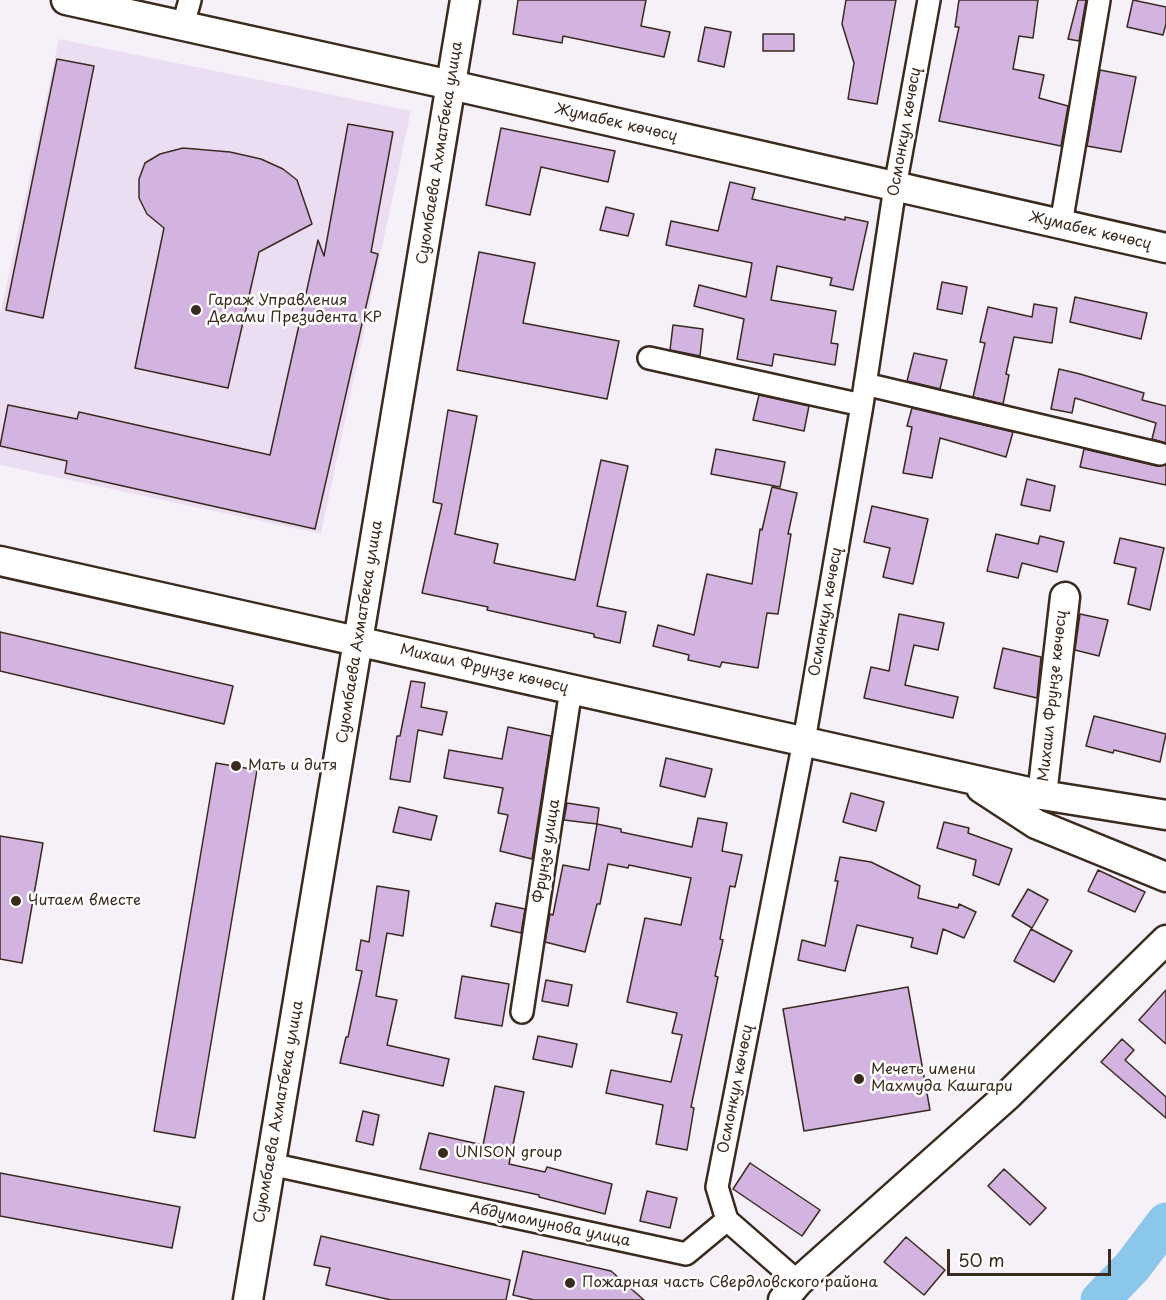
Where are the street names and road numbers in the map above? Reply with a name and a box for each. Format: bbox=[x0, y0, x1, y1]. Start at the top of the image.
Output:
street label: Суюмбаева Ахматбека улица bbox=[413, 40, 467, 266]
street label: Осмонкул көчөсү bbox=[885, 66, 925, 198]
street label: Жумабек көчөсү bbox=[553, 100, 679, 146]
street label: Жумабек көчөсү bbox=[1027, 208, 1153, 254]
street label: Суюмбаева Ахматбека улица bbox=[333, 519, 387, 745]
street label: Осмонкул көчөсү bbox=[806, 546, 846, 678]
street label: Михаил Фрунзе көчөсү bbox=[1035, 609, 1071, 783]
street label: Михаил Фрунзе көчөсү bbox=[398, 641, 570, 697]
street label: Фрунзе улица bbox=[530, 798, 564, 904]
street label: Суюмбаева Ахматбека улица bbox=[251, 999, 307, 1225]
street label: Осмонкул көчөсү bbox=[715, 1023, 757, 1155]
street label: Абдумомунова улица bbox=[468, 1199, 632, 1251]

